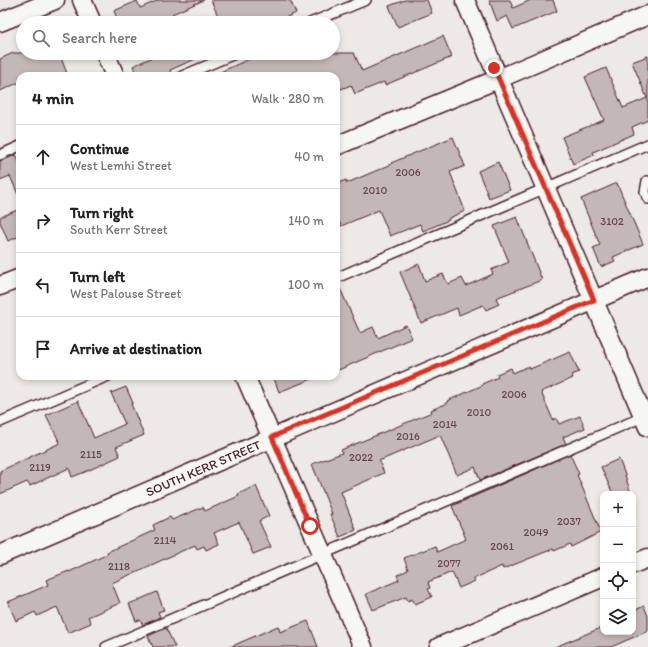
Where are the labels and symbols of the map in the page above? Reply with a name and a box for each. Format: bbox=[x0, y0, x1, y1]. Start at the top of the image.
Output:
route end bbox=[485, 59, 503, 77]
house number: 2006 bbox=[395, 166, 421, 179]
house number: 2010 bbox=[363, 184, 387, 197]
house number: 3102 bbox=[600, 215, 624, 228]
house number: 2006 bbox=[501, 388, 527, 401]
house number: 2010 bbox=[467, 406, 491, 419]
house number: 2014 bbox=[433, 418, 458, 431]
house number: 2016 bbox=[396, 430, 420, 443]
street label: SOUTH KERR STREET bbox=[144, 437, 264, 500]
house number: 2115 bbox=[80, 448, 102, 461]
house number: 2022 bbox=[349, 451, 373, 464]
house number: 2119 bbox=[29, 461, 51, 474]
house number: 2037 bbox=[557, 515, 582, 528]
route start bbox=[301, 517, 319, 535]
house number: 2049 bbox=[524, 526, 549, 539]
house number: 2114 bbox=[154, 534, 177, 547]
house number: 2061 bbox=[490, 540, 514, 553]
house number: 2077 bbox=[437, 557, 461, 570]
house number: 2118 bbox=[108, 560, 130, 573]

